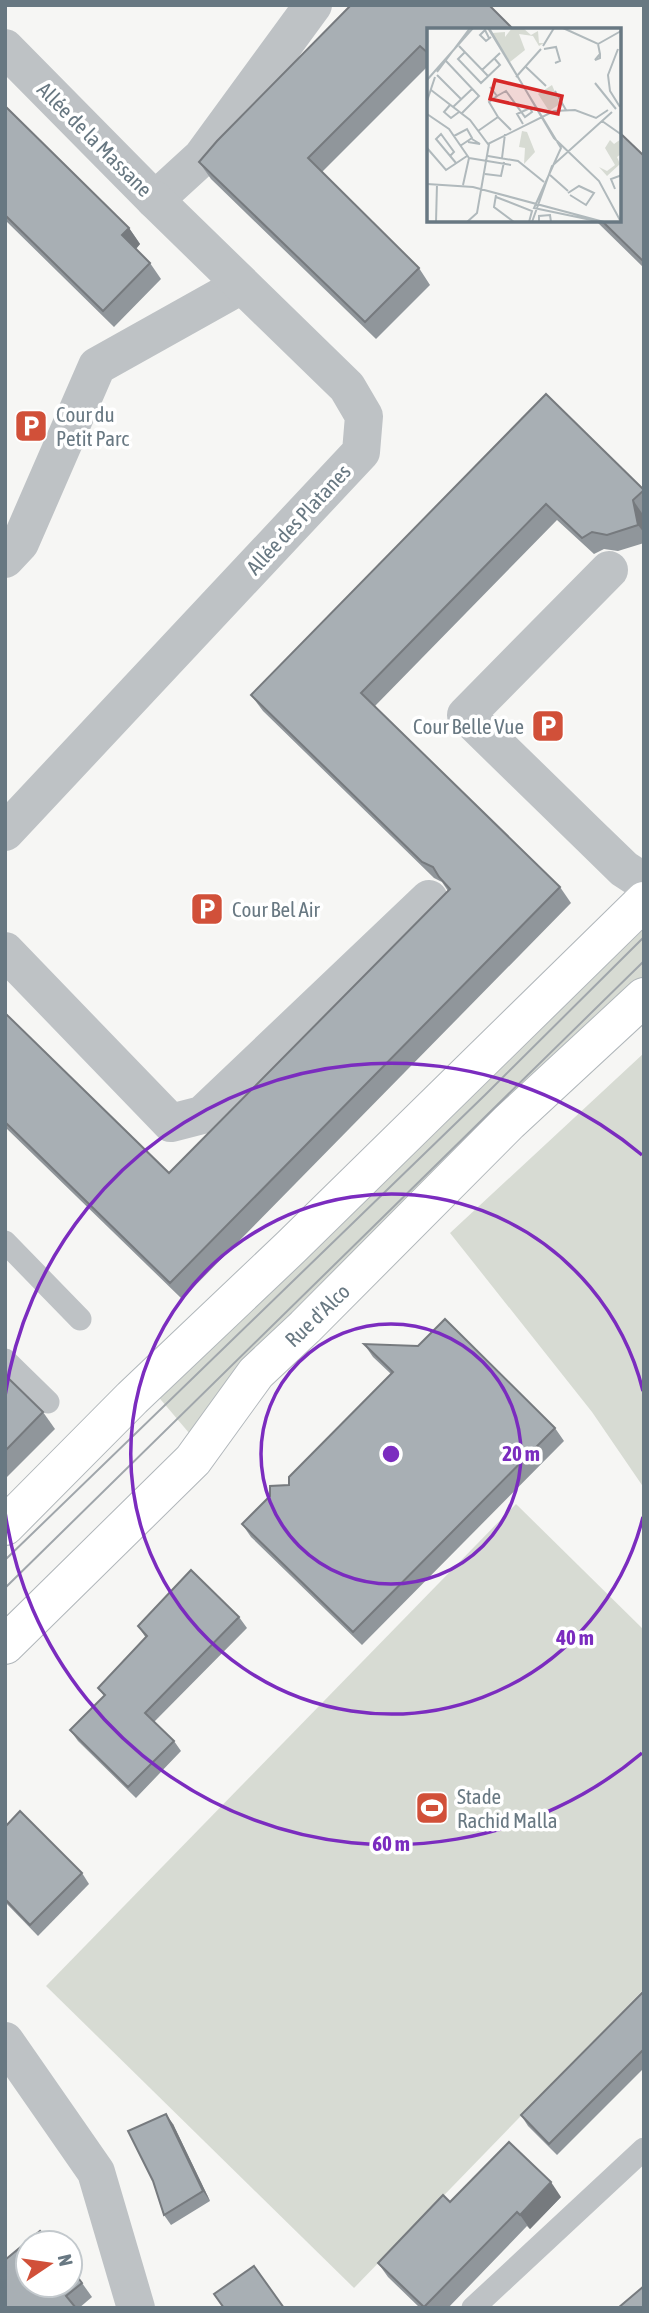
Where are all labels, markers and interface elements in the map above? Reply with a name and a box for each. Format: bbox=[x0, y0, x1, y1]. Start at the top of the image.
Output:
inset map bbox=[427, 28, 621, 222]
street label: Allée de la Massane bbox=[33, 77, 157, 201]
place label: Cour du Petit Parc bbox=[56, 402, 129, 450]
parking icon: Cour du Petit Parc bbox=[12, 407, 50, 445]
street label: Allée des Platanes bbox=[241, 459, 355, 579]
parking icon: Cour Belle Vue bbox=[529, 707, 567, 745]
place label: Cour Belle Vue bbox=[413, 714, 524, 738]
parking icon: Cour Bel Air bbox=[188, 890, 226, 928]
place label: Cour Bel Air bbox=[232, 897, 321, 921]
street label: Rue d'Alco bbox=[280, 1279, 354, 1351]
text: 20 m bbox=[502, 1441, 540, 1465]
centre of rings bbox=[379, 1442, 403, 1466]
text: 40 m bbox=[555, 1625, 594, 1649]
place label: Stade Rachid Malla bbox=[457, 1784, 558, 1832]
sports icon: Stade Rachid Malla bbox=[413, 1789, 451, 1827]
text: 60 m bbox=[372, 1831, 410, 1855]
north arrow bbox=[14, 2229, 84, 2299]
text: N bbox=[54, 2252, 78, 2268]

